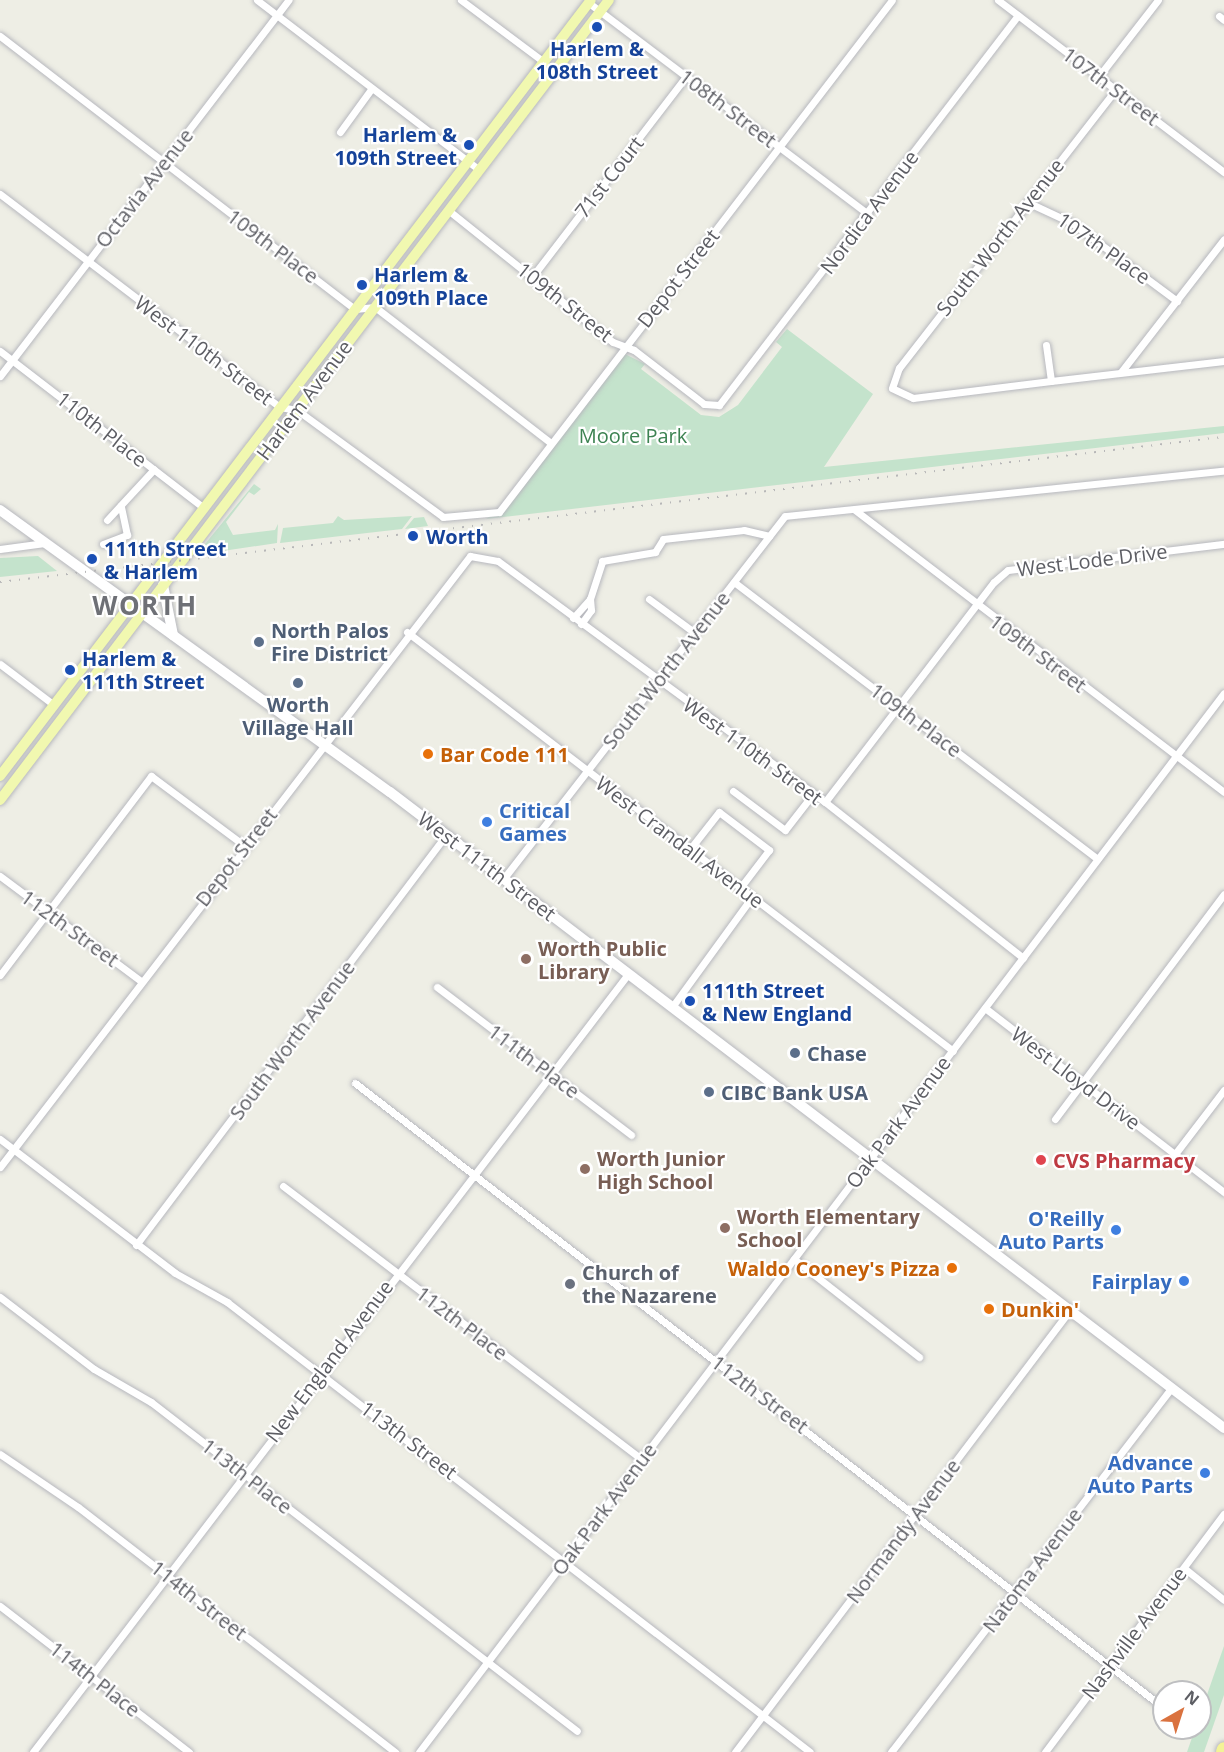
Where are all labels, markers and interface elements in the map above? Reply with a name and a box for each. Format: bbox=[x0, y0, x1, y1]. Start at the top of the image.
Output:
marker: Harlem & 108th Street bbox=[590, 20, 604, 34]
place label: Harlem & 108th Street bbox=[536, 36, 658, 83]
street label: 107th Street bbox=[1058, 42, 1164, 130]
street label: 108th Street bbox=[675, 64, 781, 152]
place label: Harlem & 109th Street bbox=[335, 122, 457, 169]
street label: Octavia Avenue bbox=[90, 124, 198, 252]
street label: 71st Court bbox=[570, 131, 648, 223]
marker: Harlem & 109th Street bbox=[462, 138, 476, 152]
street label: Nordica Avenue bbox=[815, 146, 923, 278]
street label: South Worth Avenue bbox=[931, 154, 1069, 320]
street label: 109th Place bbox=[223, 204, 323, 288]
street label: 107th Place bbox=[1053, 207, 1155, 289]
street label: Depot Street bbox=[632, 224, 724, 332]
street label: 109th Street bbox=[512, 257, 618, 347]
place label: Harlem & 109th Place bbox=[374, 262, 488, 309]
marker: Harlem & 109th Place bbox=[355, 278, 369, 292]
street label: West 110th Street bbox=[130, 290, 278, 410]
street label: Harlem Avenue bbox=[251, 335, 357, 465]
street label: 110th Place bbox=[52, 386, 152, 472]
park label: Moore Park bbox=[579, 423, 687, 447]
place label: Worth bbox=[426, 524, 489, 548]
marker: Worth bbox=[404, 527, 422, 545]
place label: 111th Street & Harlem bbox=[104, 536, 226, 583]
street label: West Lode Drive bbox=[1015, 539, 1169, 581]
marker: 111th Street & Harlem bbox=[85, 552, 99, 566]
street label: South Worth Avenue bbox=[597, 587, 735, 753]
district label: WORTH bbox=[92, 590, 198, 622]
street label: 109th Street bbox=[985, 609, 1091, 697]
place label: North Palos Fire District bbox=[271, 618, 389, 665]
marker: North Palos Fire District bbox=[252, 635, 266, 649]
place label: Harlem & 111th Street bbox=[82, 646, 204, 693]
marker: Harlem & 111th Street bbox=[63, 663, 77, 677]
marker: Worth Village Hall bbox=[291, 676, 305, 690]
street label: 109th Place bbox=[866, 678, 966, 762]
place label: Worth Village Hall bbox=[242, 692, 354, 739]
street label: West 110th Street bbox=[679, 692, 827, 810]
place label: Bar Code 111 bbox=[440, 742, 569, 766]
marker: Bar Code 111 bbox=[421, 747, 435, 761]
street label: West Crandall Avenue bbox=[591, 771, 769, 913]
place label: Critical Games bbox=[499, 798, 570, 845]
street label: Depot Street bbox=[190, 803, 282, 911]
street label: West 111th Street bbox=[413, 806, 561, 926]
marker: Critical Games bbox=[480, 815, 494, 829]
street label: 112th Street bbox=[17, 885, 123, 971]
place label: Worth Public Library bbox=[538, 936, 667, 983]
marker: Worth Public Library bbox=[519, 952, 533, 966]
street label: South Worth Avenue bbox=[224, 956, 360, 1124]
place label: 111th Street & New England bbox=[702, 978, 852, 1025]
marker: 111th Street & New England bbox=[683, 994, 697, 1008]
street label: 111th Place bbox=[484, 1019, 584, 1103]
street label: West Lloyd Drive bbox=[1007, 1022, 1145, 1134]
place label: Chase bbox=[807, 1041, 867, 1065]
marker: Chase bbox=[788, 1046, 802, 1060]
street label: Oak Park Avenue bbox=[841, 1051, 955, 1193]
place label: CIBC Bank USA bbox=[721, 1080, 868, 1104]
marker: CIBC Bank USA bbox=[702, 1085, 716, 1099]
place label: Worth Junior High School bbox=[597, 1146, 725, 1193]
place label: CVS Pharmacy bbox=[1053, 1148, 1195, 1172]
marker: CVS Pharmacy bbox=[1034, 1153, 1048, 1167]
marker: Worth Junior High School bbox=[578, 1162, 592, 1176]
place label: Worth Elementary School bbox=[737, 1204, 920, 1251]
place label: O'Reilly Auto Parts bbox=[998, 1206, 1104, 1253]
marker: Worth Elementary School bbox=[718, 1221, 732, 1235]
marker: O'Reilly Auto Parts bbox=[1109, 1223, 1123, 1237]
place label: Waldo Cooney's Pizza bbox=[728, 1256, 940, 1280]
place label: Church of the Nazarene bbox=[582, 1260, 717, 1307]
marker: Waldo Cooney's Pizza bbox=[945, 1261, 959, 1275]
place label: Fairplay bbox=[1092, 1269, 1172, 1293]
marker: Fairplay bbox=[1177, 1274, 1191, 1288]
street label: New England Avenue bbox=[260, 1275, 398, 1447]
marker: Church of the Nazarene bbox=[563, 1277, 577, 1291]
street label: 112th Place bbox=[412, 1281, 512, 1365]
place label: Dunkin' bbox=[1001, 1297, 1079, 1321]
marker: Dunkin' bbox=[982, 1302, 996, 1316]
street label: 112th Street bbox=[707, 1350, 813, 1438]
street label: 113th Street bbox=[356, 1396, 462, 1484]
street label: 113th Place bbox=[197, 1433, 297, 1519]
street label: Oak Park Avenue bbox=[547, 1438, 661, 1580]
place label: Advance Auto Parts bbox=[1087, 1450, 1193, 1497]
street label: Normandy Avenue bbox=[841, 1454, 965, 1608]
marker: Advance Auto Parts bbox=[1198, 1466, 1212, 1480]
street label: Natoma Avenue bbox=[977, 1503, 1087, 1637]
street label: 114th Street bbox=[146, 1555, 252, 1645]
street label: Nashville Avenue bbox=[1077, 1562, 1191, 1704]
street label: 114th Place bbox=[45, 1636, 145, 1722]
north arrow bbox=[1152, 1680, 1212, 1740]

